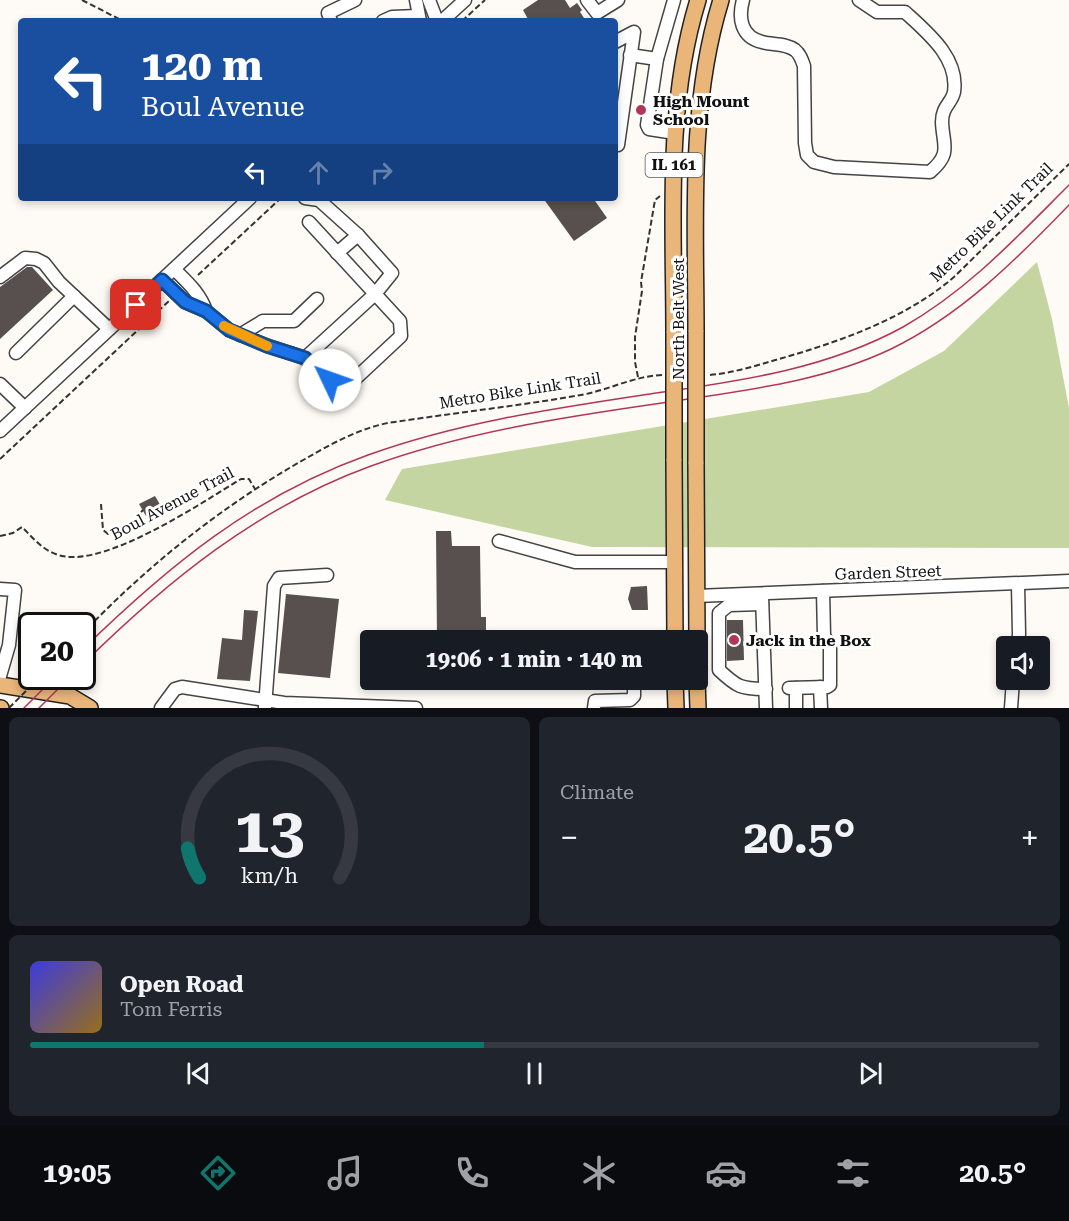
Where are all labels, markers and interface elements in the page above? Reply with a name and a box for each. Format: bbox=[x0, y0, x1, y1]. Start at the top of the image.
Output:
text: 120 m bbox=[141, 41, 263, 90]
icon: left bbox=[42, 42, 120, 120]
text: Boul Avenue bbox=[141, 91, 305, 123]
place label: High Mount School bbox=[653, 92, 750, 129]
marker: High Mount School bbox=[634, 103, 648, 117]
road number: IL 161 bbox=[646, 153, 702, 177]
icon: left bbox=[239, 156, 272, 189]
icon: ahead bbox=[302, 156, 335, 189]
icon: right bbox=[365, 156, 398, 189]
street label: Metro Bike Link Trail bbox=[926, 159, 1057, 286]
street label: North Belt West bbox=[669, 258, 688, 380]
pin bbox=[110, 279, 161, 330]
icon: arrive bbox=[119, 288, 152, 321]
position arrow bbox=[298, 348, 362, 412]
street label: Metro Bike Link Trail bbox=[438, 368, 602, 413]
street label: Boul Avenue Trail bbox=[107, 463, 237, 544]
street label: Garden Street bbox=[834, 561, 942, 584]
speed limit sign: 20 bbox=[18, 612, 96, 690]
place label: Jack in the Box bbox=[746, 631, 871, 650]
marker: Jack in the Box bbox=[727, 633, 741, 647]
map controls bbox=[996, 636, 1050, 690]
button: sound bbox=[996, 636, 1050, 690]
text: 19:06 · 1 min · 140 m bbox=[425, 647, 643, 672]
text: Climate bbox=[560, 780, 634, 804]
text: 13 bbox=[235, 794, 304, 867]
text: 20.5° bbox=[743, 811, 856, 864]
text: − bbox=[560, 818, 578, 857]
text: + bbox=[1021, 818, 1039, 857]
text: km/h bbox=[241, 864, 298, 889]
text: Open Road bbox=[120, 972, 243, 997]
text: Tom Ferris bbox=[120, 997, 222, 1021]
icon: previous bbox=[182, 1057, 215, 1090]
icon: pause bbox=[518, 1057, 551, 1090]
icon: next bbox=[854, 1057, 887, 1090]
icon: directions bbox=[197, 1152, 239, 1194]
icon: music bbox=[324, 1152, 366, 1194]
icon: phone bbox=[451, 1152, 493, 1194]
icon: climate bbox=[578, 1152, 620, 1194]
icon: car bbox=[705, 1152, 747, 1194]
icon: filters bbox=[832, 1152, 874, 1194]
text: 19:05 bbox=[43, 1157, 111, 1189]
text: 20.5° bbox=[959, 1157, 1026, 1189]

